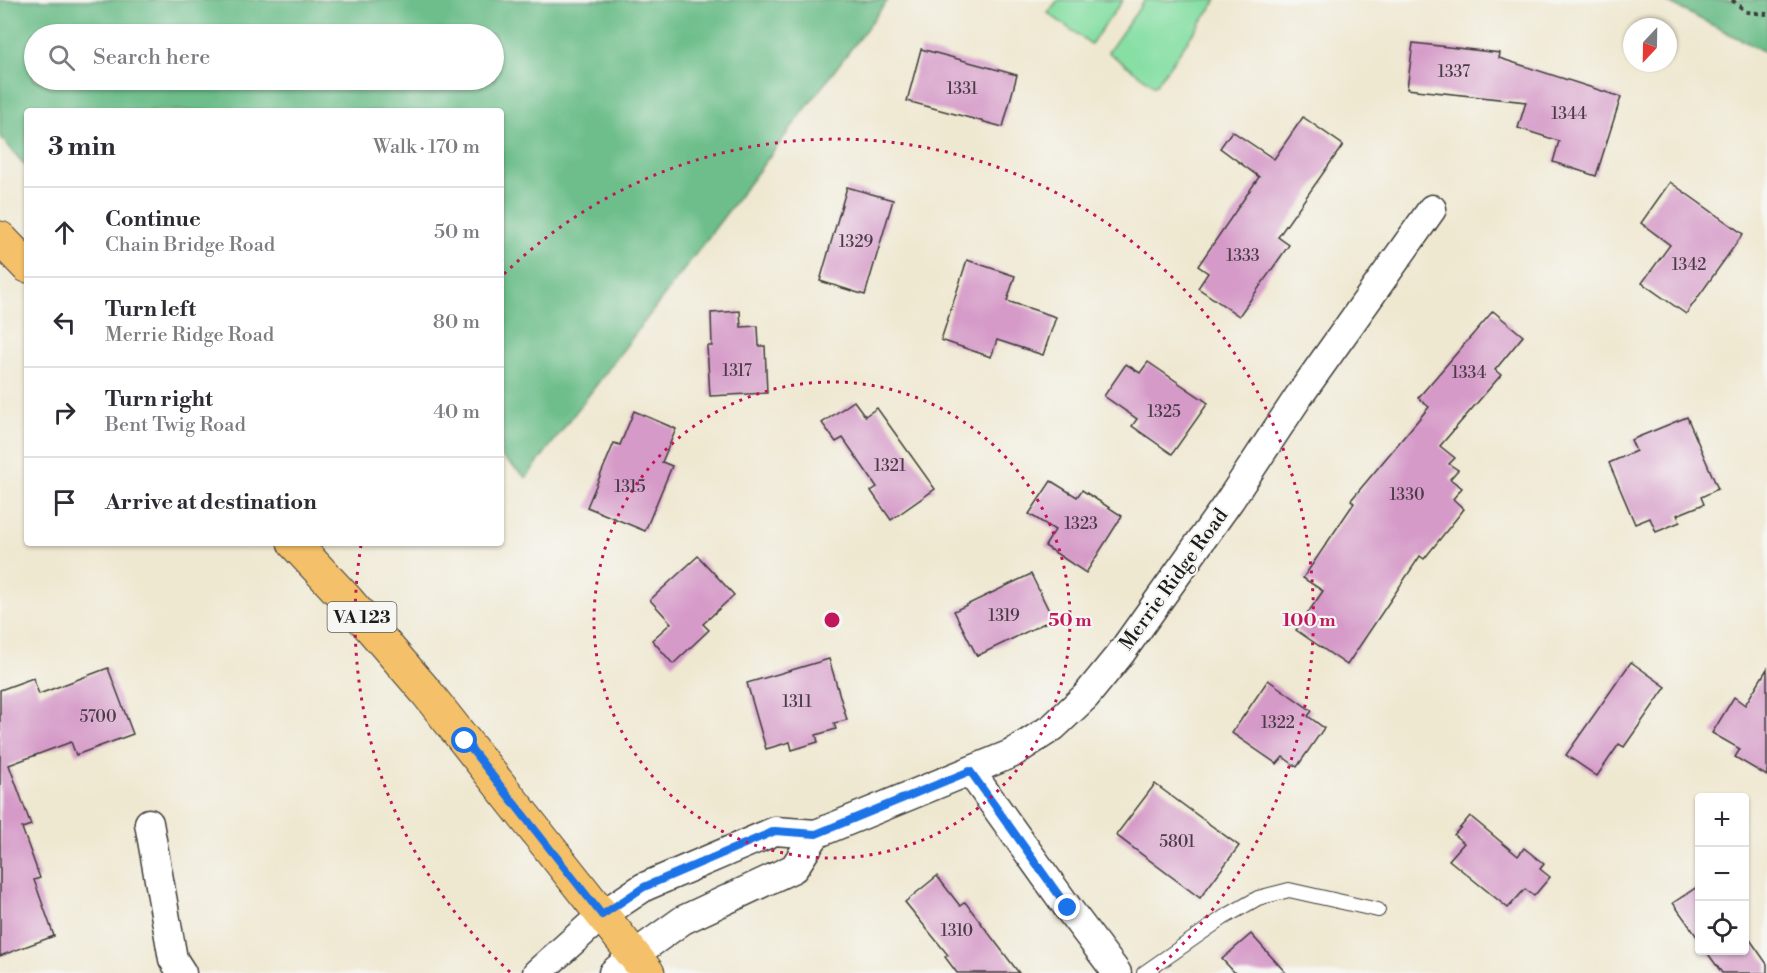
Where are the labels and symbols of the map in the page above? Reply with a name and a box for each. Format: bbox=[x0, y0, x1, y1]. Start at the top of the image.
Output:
north arrow bbox=[1623, 18, 1677, 72]
house number: 1337 bbox=[1438, 62, 1470, 82]
house number: 1331 bbox=[946, 79, 978, 99]
house number: 1344 bbox=[1551, 104, 1587, 124]
house number: 1329 bbox=[839, 232, 874, 252]
house number: 1333 bbox=[1226, 246, 1260, 266]
house number: 1342 bbox=[1672, 255, 1706, 275]
house number: 1317 bbox=[722, 361, 752, 381]
house number: 1334 bbox=[1452, 363, 1487, 383]
house number: 1325 bbox=[1147, 402, 1181, 422]
house number: 1321 bbox=[874, 456, 906, 476]
house number: 1315 bbox=[614, 477, 646, 497]
house number: 1330 bbox=[1389, 485, 1425, 505]
street label: Merrie Ridge Road bbox=[1114, 504, 1234, 656]
house number: 1323 bbox=[1064, 514, 1098, 534]
road number: VA 123 bbox=[328, 602, 397, 632]
house number: 1319 bbox=[988, 606, 1020, 626]
text: 50 m bbox=[1048, 609, 1092, 632]
text: 100 m bbox=[1282, 609, 1336, 632]
centre of rings bbox=[822, 610, 842, 630]
house number: 1311 bbox=[782, 692, 812, 712]
house number: 5700 bbox=[79, 707, 117, 727]
house number: 1322 bbox=[1261, 713, 1295, 733]
route start bbox=[451, 727, 477, 753]
house number: 5801 bbox=[1159, 832, 1195, 852]
route end bbox=[1054, 894, 1080, 920]
house number: 1310 bbox=[941, 921, 973, 941]

